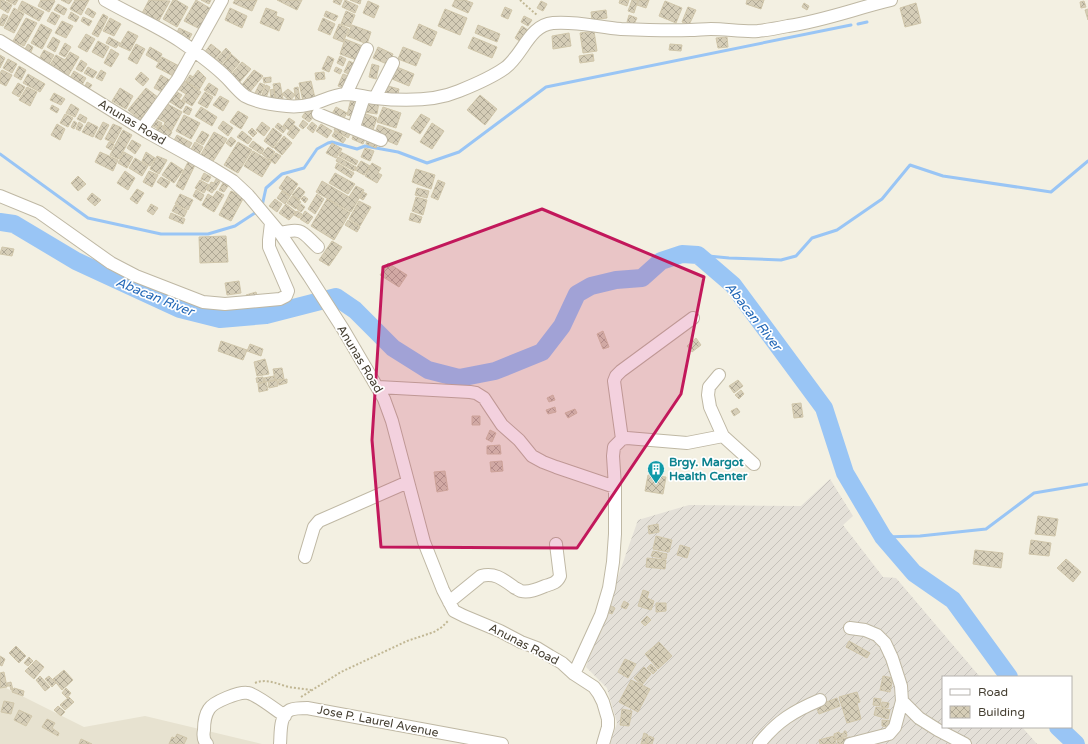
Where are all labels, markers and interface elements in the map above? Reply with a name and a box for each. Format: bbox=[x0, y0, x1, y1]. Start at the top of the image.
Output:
street label: Anunas Road bbox=[96, 96, 168, 148]
water label: Abacan River bbox=[113, 274, 198, 321]
water label: Abacan River bbox=[722, 279, 786, 356]
street label: Anunas Road bbox=[334, 323, 386, 395]
place label: Brgy. Margot Health Center bbox=[669, 455, 748, 483]
building icon: Brgy. Margot Health Center bbox=[646, 459, 666, 484]
street label: Anunas Road bbox=[487, 620, 561, 668]
legend bbox=[942, 676, 1072, 728]
text: Road bbox=[978, 685, 1008, 699]
street label: Jose P. Laurel Avenue bbox=[316, 702, 440, 740]
text: Building bbox=[978, 705, 1025, 719]

